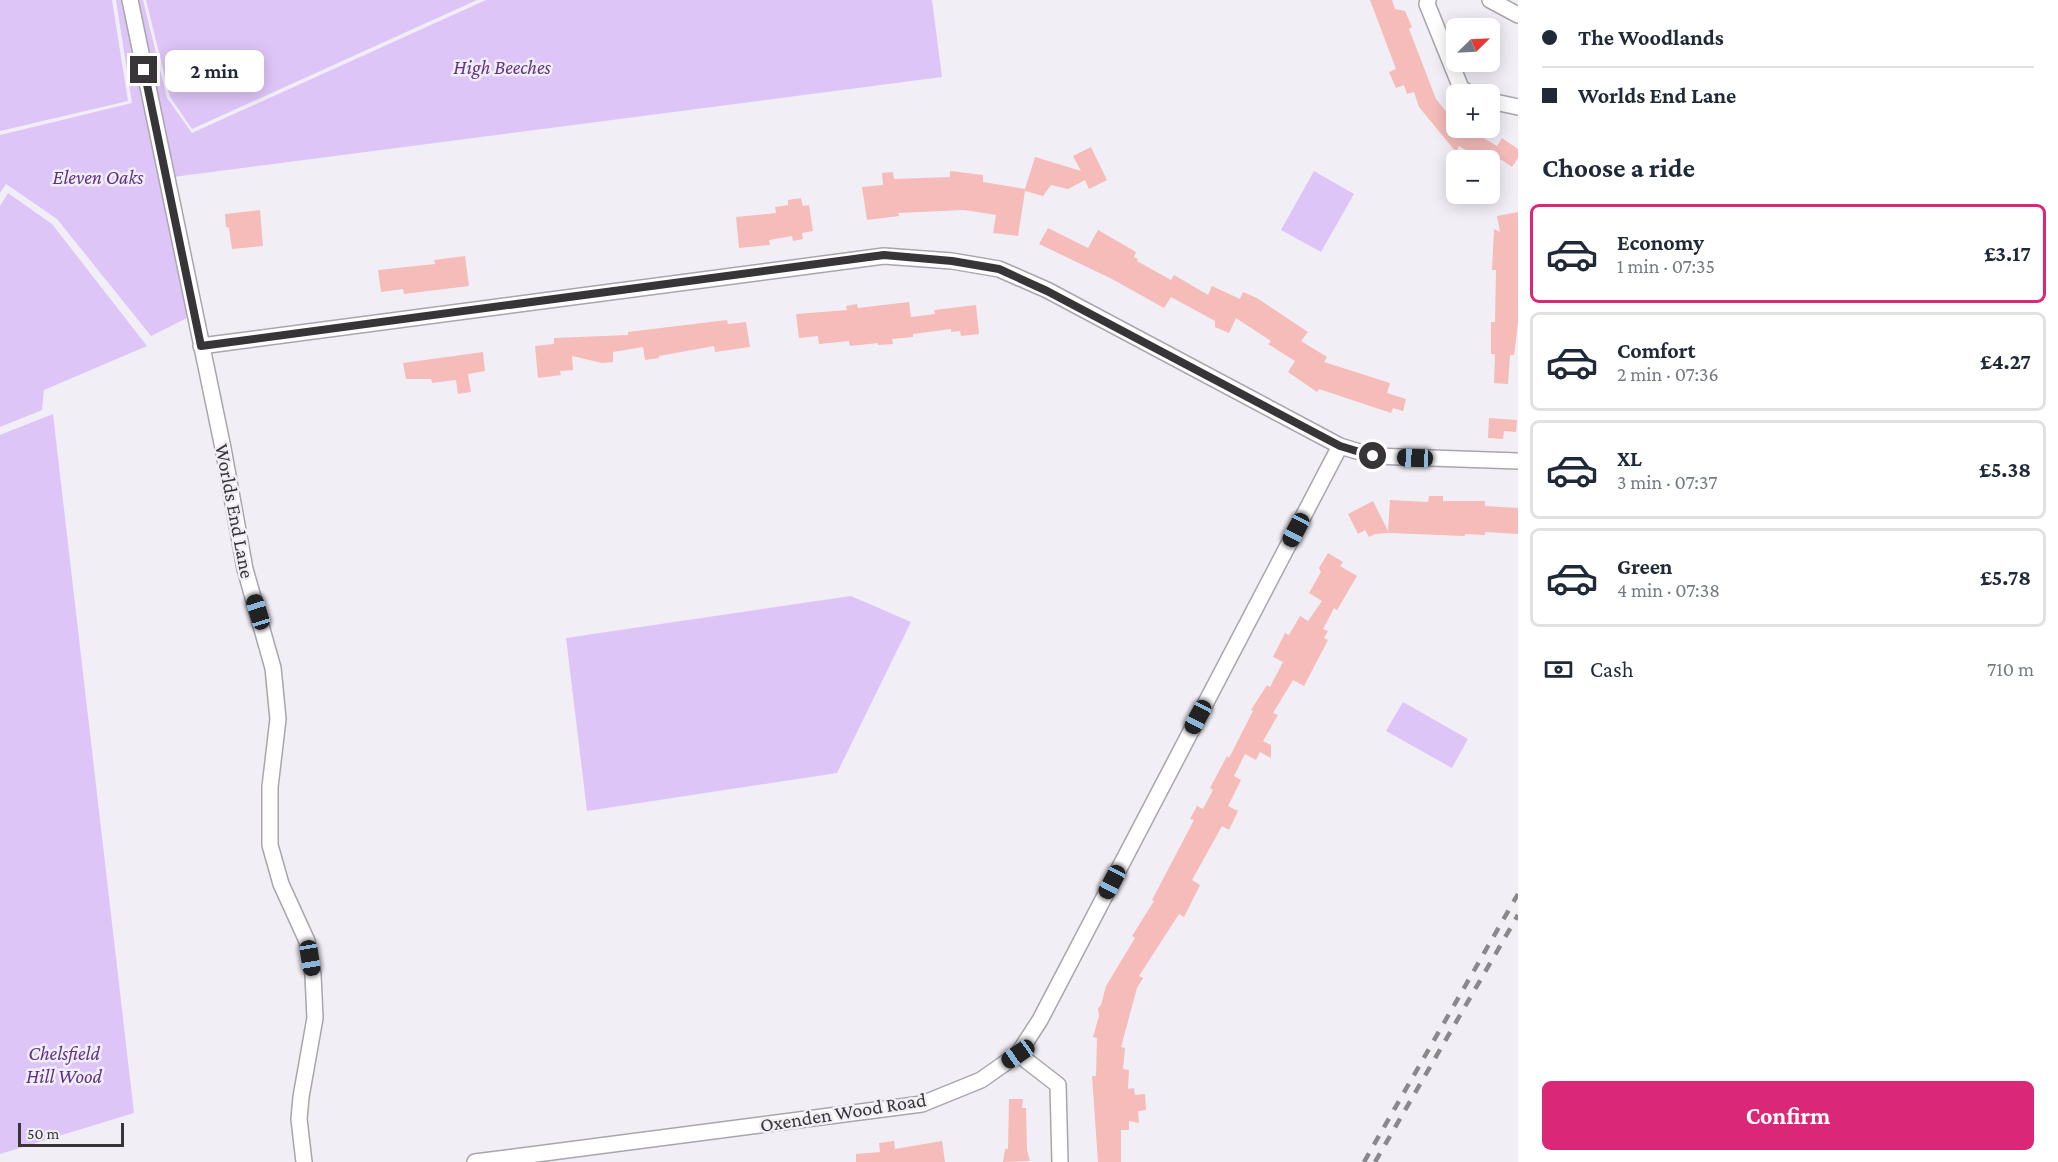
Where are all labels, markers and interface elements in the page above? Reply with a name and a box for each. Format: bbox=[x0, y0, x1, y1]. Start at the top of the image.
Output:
north arrow bbox=[1446, 18, 1500, 72]
map controls bbox=[1446, 18, 1500, 204]
text: The Woodlands bbox=[1578, 25, 1724, 50]
callout: 2 min bbox=[165, 49, 264, 91]
route end bbox=[130, 56, 157, 83]
park label: High Beeches bbox=[453, 56, 551, 79]
text: 2 min bbox=[190, 60, 239, 82]
text: Worlds End Lane bbox=[1578, 83, 1736, 108]
button: + bbox=[1446, 84, 1500, 138]
button: − bbox=[1446, 150, 1500, 204]
text: Choose a ride bbox=[1542, 153, 1695, 183]
park label: Eleven Oaks bbox=[53, 166, 144, 188]
icon: car bbox=[1545, 227, 1599, 281]
text: Economy bbox=[1617, 230, 1704, 255]
text: £3.17 bbox=[1984, 241, 2031, 266]
text: 1 min · 07:35 bbox=[1617, 255, 1715, 277]
icon: car bbox=[1545, 335, 1599, 389]
text: Comfort bbox=[1617, 338, 1695, 363]
text: £4.27 bbox=[1980, 349, 2031, 374]
text: 2 min · 07:36 bbox=[1617, 363, 1719, 385]
street label: Worlds End Lane bbox=[211, 442, 259, 580]
route start bbox=[1359, 442, 1386, 469]
icon: car bbox=[1545, 443, 1599, 497]
text: XL bbox=[1617, 446, 1642, 471]
car bbox=[1397, 448, 1433, 468]
text: £5.38 bbox=[1979, 457, 2031, 482]
text: 3 min · 07:37 bbox=[1617, 471, 1717, 493]
car bbox=[1280, 510, 1312, 550]
icon: car bbox=[1545, 551, 1599, 605]
text: Green bbox=[1617, 554, 1673, 579]
text: £5.78 bbox=[1980, 565, 2031, 590]
text: 4 min · 07:38 bbox=[1617, 579, 1720, 601]
car bbox=[244, 592, 272, 632]
icon: cash bbox=[1542, 653, 1575, 686]
text: Cash bbox=[1590, 657, 1634, 682]
text: 710 m bbox=[1987, 658, 2034, 680]
car bbox=[1182, 697, 1214, 737]
car bbox=[1096, 862, 1128, 902]
car bbox=[298, 939, 322, 977]
car bbox=[998, 1036, 1038, 1072]
park label: Chelsfield Hill Wood bbox=[26, 1042, 103, 1087]
button: Confirm bbox=[1542, 1081, 2034, 1150]
street label: Oxenden Wood Road bbox=[758, 1088, 928, 1136]
scale bar bbox=[18, 1120, 124, 1148]
text: 50 m bbox=[27, 1125, 59, 1142]

